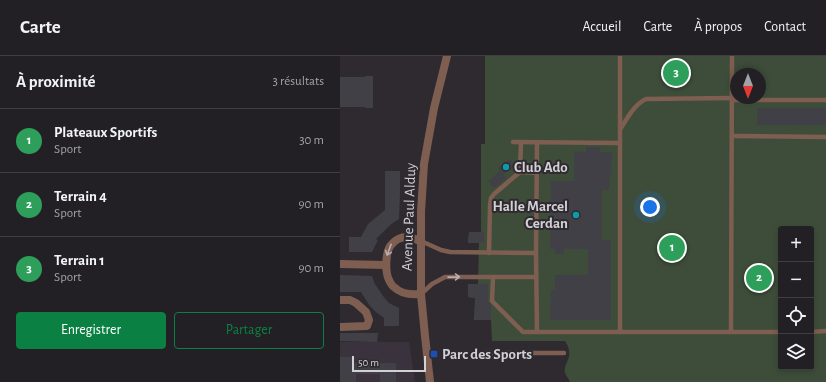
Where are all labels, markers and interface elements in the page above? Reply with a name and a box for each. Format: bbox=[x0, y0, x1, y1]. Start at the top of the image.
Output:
text: Carte bbox=[20, 18, 61, 37]
text: Accueil bbox=[582, 20, 621, 34]
text: Carte bbox=[643, 20, 672, 34]
text: À propos bbox=[694, 20, 742, 34]
text: Contact bbox=[764, 20, 806, 34]
pin: 3 bbox=[663, 58, 689, 88]
north arrow bbox=[730, 68, 766, 104]
text: À proximité bbox=[16, 73, 96, 90]
text: 3 résultats bbox=[273, 75, 324, 88]
text: Plateaux Sportifs bbox=[54, 125, 157, 140]
text: 1 bbox=[27, 134, 31, 147]
text: 30 m bbox=[299, 134, 324, 147]
text: Sport bbox=[54, 143, 81, 156]
place label: Club Ado bbox=[514, 160, 568, 175]
street label: Avenue Paul Alduy bbox=[400, 162, 418, 271]
marker: Club Ado bbox=[501, 162, 511, 172]
text: Terrain 4 bbox=[54, 189, 107, 204]
your location bbox=[640, 197, 660, 217]
text: 2 bbox=[26, 198, 32, 211]
text: 90 m bbox=[298, 198, 324, 211]
place label: Halle Marcel Cerdan bbox=[492, 199, 568, 231]
text: Sport bbox=[54, 207, 81, 220]
marker: Halle Marcel Cerdan bbox=[571, 210, 581, 220]
map controls bbox=[778, 226, 814, 370]
button: + bbox=[778, 226, 814, 262]
pin: 1 bbox=[659, 233, 685, 263]
one-way arrow bbox=[385, 244, 392, 257]
text: Terrain 1 bbox=[54, 253, 105, 268]
text: 3 bbox=[26, 262, 32, 275]
text: 90 m bbox=[298, 262, 324, 275]
button: − bbox=[778, 262, 814, 298]
pin: 2 bbox=[746, 263, 772, 293]
text: Sport bbox=[54, 271, 81, 284]
one-way arrow bbox=[447, 273, 460, 280]
button: locate bbox=[778, 298, 814, 334]
button: Enregistrer bbox=[16, 312, 166, 349]
button: Partager bbox=[174, 312, 324, 349]
button: layers bbox=[778, 334, 814, 370]
place label: Parc des Sports bbox=[442, 347, 532, 362]
marker: Parc des Sports bbox=[429, 349, 439, 359]
scale bar bbox=[352, 354, 426, 373]
text: 50 m bbox=[358, 357, 379, 368]

